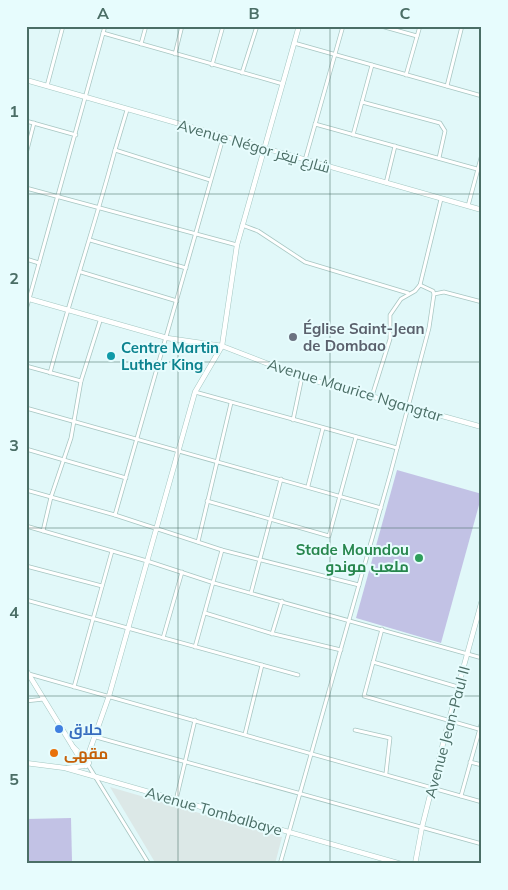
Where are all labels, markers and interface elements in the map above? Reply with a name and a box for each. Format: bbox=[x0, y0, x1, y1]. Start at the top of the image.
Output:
text: A bbox=[97, 3, 109, 23]
text: B bbox=[248, 3, 260, 23]
text: C bbox=[400, 3, 411, 23]
text: 1 bbox=[9, 101, 19, 121]
street label: Avenue Négor شارع نيغر bbox=[175, 115, 333, 179]
text: 2 bbox=[9, 268, 19, 288]
place label: Église Saint-Jean de Dombao bbox=[303, 319, 425, 355]
marker: Église Saint-Jean de Dombao bbox=[287, 331, 299, 343]
place label: Centre Martin Luther King bbox=[121, 338, 219, 374]
marker: Centre Martin Luther King bbox=[105, 350, 117, 362]
street label: Avenue Maurice Ngangtar bbox=[265, 354, 445, 426]
text: 3 bbox=[9, 435, 19, 455]
place label: Stade Moundou ملعب موندو bbox=[296, 540, 409, 576]
marker: Stade Moundou ملعب موندو bbox=[413, 552, 425, 564]
text: 4 bbox=[9, 602, 19, 622]
street label: Avenue Jean-Paul II bbox=[420, 664, 474, 800]
place label: حلاق bbox=[69, 720, 102, 739]
marker: حلاق bbox=[53, 723, 65, 735]
place label: مقهى bbox=[64, 744, 108, 763]
marker: مقهى bbox=[48, 747, 60, 759]
text: 5 bbox=[9, 769, 19, 789]
street label: Avenue Tombalbaye bbox=[143, 782, 285, 840]

